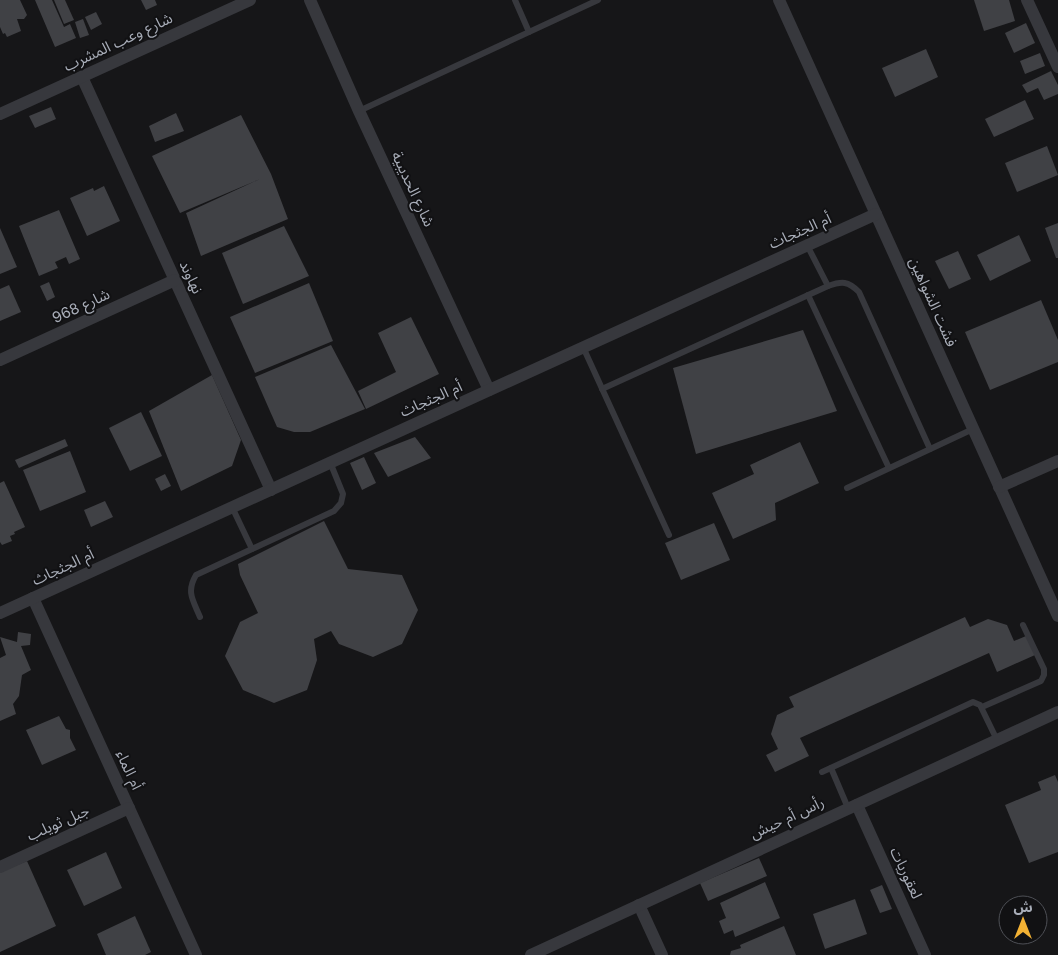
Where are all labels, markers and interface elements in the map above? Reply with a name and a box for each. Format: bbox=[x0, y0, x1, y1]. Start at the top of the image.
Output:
street label: شارع وعب المشرب bbox=[60, 8, 177, 78]
street label: شارع الحديبية bbox=[385, 148, 439, 231]
street label: أم الجثجاث bbox=[766, 208, 835, 255]
street label: فشت الشواهين bbox=[905, 254, 962, 350]
street label: نهاوند bbox=[176, 257, 207, 297]
street label: شارع 968 bbox=[49, 284, 114, 330]
street label: أم الجثجاث bbox=[397, 376, 466, 423]
street label: أم الجثجاث bbox=[29, 544, 98, 591]
street label: أم الماء bbox=[110, 747, 147, 794]
street label: رأس أم حيش bbox=[747, 792, 828, 845]
street label: جبل ثويلب bbox=[24, 800, 92, 845]
street label: لعقوريات bbox=[886, 844, 927, 902]
north arrow bbox=[998, 895, 1048, 945]
text: ش bbox=[1013, 898, 1033, 915]

